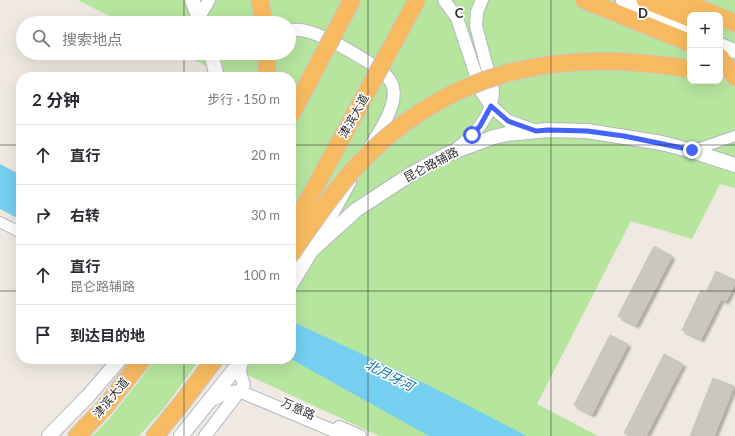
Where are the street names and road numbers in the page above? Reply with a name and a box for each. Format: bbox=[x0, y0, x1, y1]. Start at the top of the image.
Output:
street label: 津滨大道 bbox=[335, 91, 372, 140]
street label: 昆仑路辅路 bbox=[401, 144, 461, 185]
street label: 津滨大道 bbox=[89, 374, 132, 421]
street label: 万意路 bbox=[279, 394, 318, 423]

